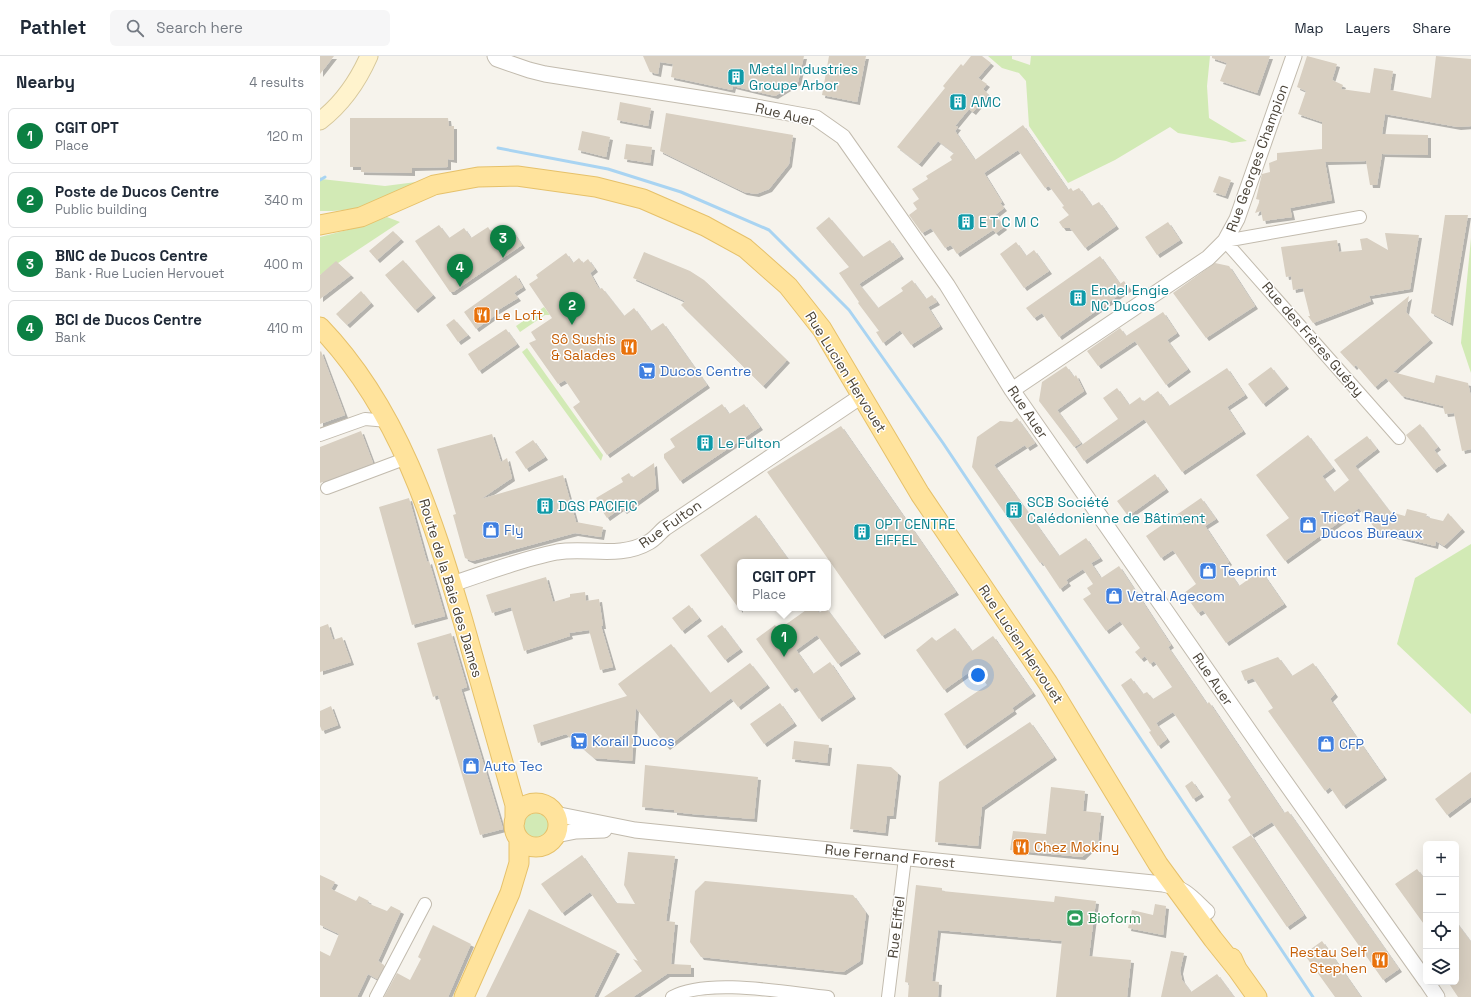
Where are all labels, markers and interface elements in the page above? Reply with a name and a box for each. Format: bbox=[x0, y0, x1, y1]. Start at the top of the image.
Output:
search box bbox=[110, 10, 390, 46]
text: Pathlet bbox=[20, 15, 86, 40]
icon: search bbox=[124, 17, 146, 39]
text: Search here bbox=[156, 18, 243, 37]
text: Map bbox=[1294, 19, 1324, 37]
text: Layers bbox=[1346, 19, 1390, 37]
text: Share bbox=[1412, 19, 1451, 37]
place label: Metal Industries Groupe Arbor bbox=[749, 60, 858, 94]
building icon: Metal Industries Groupe Arbor bbox=[726, 67, 746, 87]
text: Nearby bbox=[16, 71, 75, 93]
text: 4 results bbox=[249, 74, 304, 91]
street label: Rue Georges Champion bbox=[1222, 82, 1292, 234]
building icon: AMC bbox=[948, 92, 968, 112]
place label: AMC bbox=[971, 93, 1001, 111]
street label: Rue Auer bbox=[754, 98, 816, 130]
text: CGIT OPT bbox=[55, 118, 119, 137]
text: 1 bbox=[27, 128, 33, 145]
text: 120 m bbox=[267, 128, 303, 145]
text: Place bbox=[55, 137, 89, 154]
text: Poste de Ducos Centre bbox=[55, 182, 219, 201]
text: 2 bbox=[26, 192, 34, 209]
text: 340 m bbox=[264, 192, 303, 209]
text: Public building bbox=[55, 201, 147, 218]
building icon: E T C M C bbox=[956, 212, 976, 232]
place label: E T C M C bbox=[979, 213, 1039, 231]
pin: 3 bbox=[490, 225, 516, 258]
text: BNC de Ducos Centre bbox=[55, 246, 208, 265]
pin: 4 bbox=[447, 254, 473, 287]
text: 3 bbox=[26, 256, 34, 273]
text: 400 m bbox=[264, 256, 303, 273]
text: Bank · Rue Lucien Hervouet bbox=[55, 265, 225, 282]
street label: Rue des Frères Guépy bbox=[1258, 278, 1368, 400]
place label: Endel Engie NC Ducos bbox=[1091, 281, 1169, 315]
building icon: Endel Engie NC Ducos bbox=[1068, 288, 1088, 308]
pin: 2 bbox=[559, 292, 585, 325]
restaurant icon: Le Loft bbox=[472, 305, 492, 325]
place label: Le Loft bbox=[495, 306, 543, 324]
street label: Rue Lucien Hervouet bbox=[801, 308, 891, 436]
text: BCI de Ducos Centre bbox=[55, 310, 202, 329]
text: 4 bbox=[26, 320, 34, 337]
text: 410 m bbox=[267, 320, 303, 337]
text: Bank bbox=[55, 329, 86, 346]
place label: Sô Sushis & Salades bbox=[551, 330, 616, 364]
restaurant icon: Sô Sushis & Salades bbox=[619, 337, 639, 357]
supermarket icon: Ducos Centre bbox=[637, 361, 657, 381]
place label: Ducos Centre bbox=[660, 362, 751, 380]
street label: Rue Auer bbox=[1004, 382, 1052, 442]
building icon: Le Fulton bbox=[695, 433, 715, 453]
place label: Le Fulton bbox=[718, 434, 780, 452]
place label: SCB Société Calédonienne de Bâtiment bbox=[1027, 493, 1206, 527]
street label: Route de la Baie des Dames bbox=[415, 496, 487, 680]
building icon: DGS PACIFIC bbox=[535, 496, 555, 516]
street label: Rue Fulton bbox=[635, 496, 705, 552]
place label: DGS PACIFIC bbox=[558, 497, 637, 515]
building icon: SCB Société Calédonienne de Bâtiment bbox=[1004, 500, 1024, 520]
place label: Tricot Rayé Ducos Bureaux bbox=[1321, 508, 1423, 542]
place label: OPT CENTRE EIFFEL bbox=[875, 515, 955, 549]
shop icon: Tricot Rayé Ducos Bureaux bbox=[1298, 515, 1318, 535]
shop icon: Fly bbox=[481, 520, 501, 540]
place label: Fly bbox=[504, 521, 524, 539]
building icon: OPT CENTRE EIFFEL bbox=[852, 522, 872, 542]
popup bbox=[737, 559, 831, 611]
shop icon: Teeprint bbox=[1198, 561, 1218, 581]
place label: Teeprint bbox=[1221, 562, 1277, 580]
text: CGIT OPT bbox=[752, 567, 816, 586]
street label: Rue Lucien Hervouet bbox=[975, 581, 1067, 707]
text: Place bbox=[752, 586, 786, 603]
shop icon: Vetral Agecom bbox=[1104, 586, 1124, 606]
place label: Vetral Agecom bbox=[1127, 587, 1225, 605]
pin: 1 bbox=[771, 624, 797, 657]
street label: Rue Auer bbox=[1189, 649, 1237, 709]
your location bbox=[968, 665, 988, 685]
supermarket icon: Korail Ducos bbox=[569, 731, 589, 751]
place label: Korail Ducos bbox=[592, 732, 675, 750]
shop icon: CFP bbox=[1316, 734, 1336, 754]
place label: CFP bbox=[1339, 735, 1364, 753]
shop icon: Auto Tec bbox=[461, 756, 481, 776]
place label: Auto Tec bbox=[484, 757, 543, 775]
restaurant icon: Chez Mokiny bbox=[1011, 837, 1031, 857]
place label: Chez Mokiny bbox=[1034, 838, 1119, 856]
street label: Rue Fernand Forest bbox=[824, 840, 956, 872]
map controls bbox=[1423, 841, 1459, 985]
button: + bbox=[1423, 841, 1459, 877]
button: − bbox=[1423, 877, 1459, 913]
street label: Rue Eiffel bbox=[883, 895, 909, 959]
sports icon: Bioform bbox=[1065, 908, 1085, 928]
place label: Bioform bbox=[1088, 909, 1141, 927]
button: locate bbox=[1423, 913, 1459, 949]
place label: Restau Self Stephen bbox=[1290, 943, 1367, 977]
button: layers bbox=[1423, 949, 1459, 985]
restaurant icon: Restau Self Stephen bbox=[1370, 950, 1390, 970]

